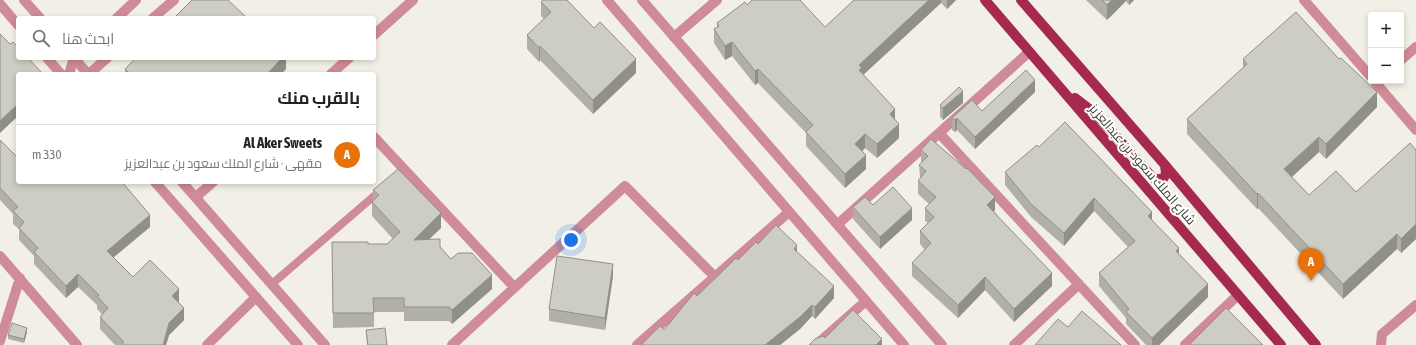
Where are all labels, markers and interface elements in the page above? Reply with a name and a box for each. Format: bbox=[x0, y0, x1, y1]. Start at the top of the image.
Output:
map controls bbox=[1368, 12, 1404, 84]
button: + bbox=[1368, 12, 1404, 48]
search box bbox=[16, 16, 376, 60]
icon: search bbox=[30, 27, 52, 49]
text: ابحث هنا bbox=[62, 30, 114, 47]
button: − bbox=[1368, 48, 1404, 84]
text: بالقرب منك bbox=[277, 88, 360, 108]
street label: شارع الملك سعود بن عبدالعزيز bbox=[1085, 100, 1199, 228]
text: Al Aker Sweets bbox=[244, 134, 322, 151]
text: 330 m bbox=[32, 147, 62, 162]
text: A bbox=[344, 147, 350, 162]
text: مقهى · شارع الملك سعود بن عبدالعزيز bbox=[125, 156, 322, 171]
your location bbox=[561, 230, 581, 250]
pin: A bbox=[1298, 248, 1324, 281]

